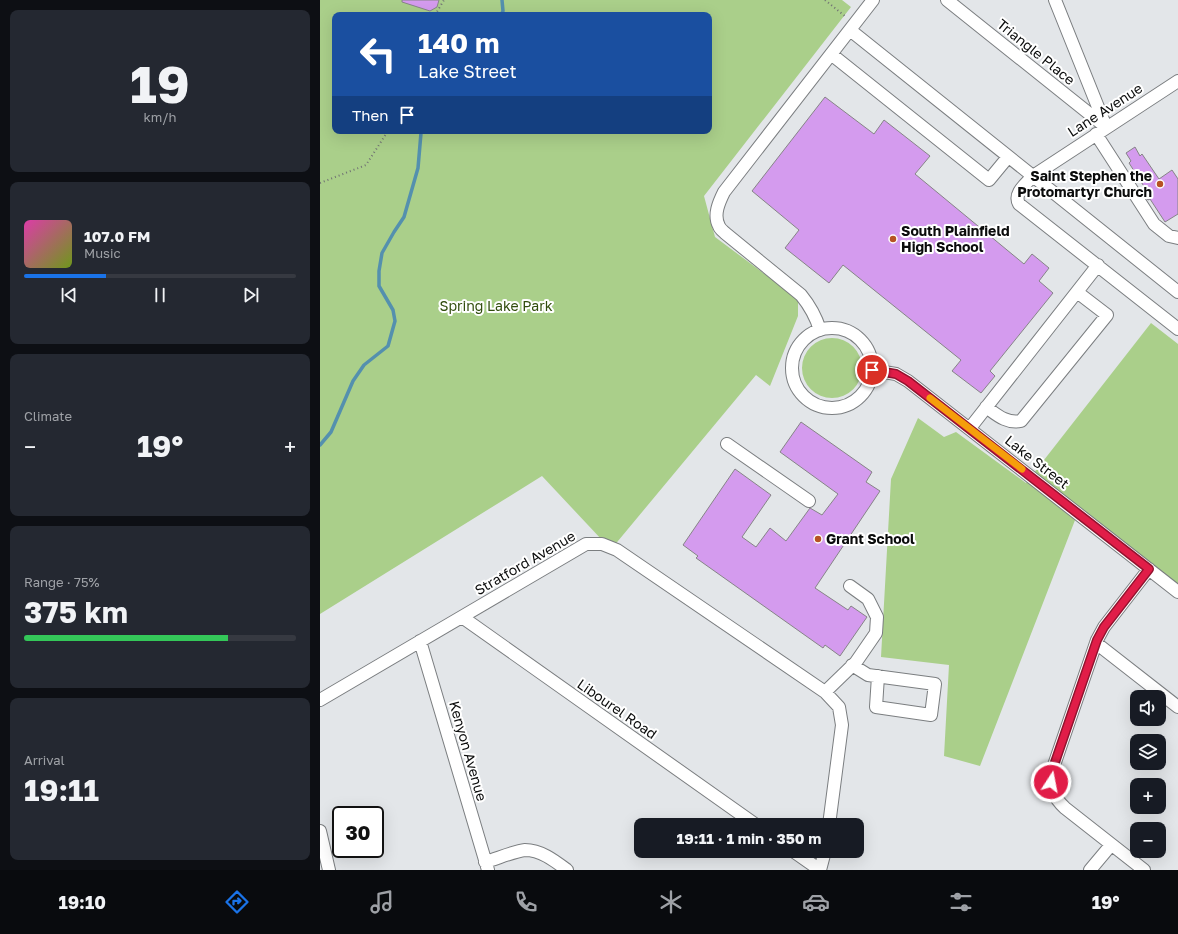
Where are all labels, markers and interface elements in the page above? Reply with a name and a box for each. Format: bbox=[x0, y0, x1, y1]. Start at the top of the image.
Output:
street label: Triangle Place bbox=[994, 15, 1079, 88]
text: 140 m bbox=[418, 26, 500, 59]
icon: left bbox=[352, 28, 404, 80]
text: 19 bbox=[130, 52, 190, 114]
text: Lake Street bbox=[418, 60, 517, 82]
street label: Lane Avenue bbox=[1064, 79, 1145, 140]
icon: arrive bbox=[396, 104, 418, 126]
text: Then bbox=[352, 106, 388, 124]
text: km/h bbox=[143, 109, 177, 125]
place label: Saint Stephen the Protomartyr Church bbox=[1017, 167, 1152, 200]
marker: Saint Stephen the Protomartyr Church bbox=[1155, 179, 1165, 189]
place label: South Plainfield High School bbox=[901, 222, 1010, 255]
text: 107.0 FM bbox=[84, 227, 150, 245]
marker: South Plainfield High School bbox=[888, 234, 898, 244]
text: Music bbox=[84, 245, 121, 261]
icon: previous bbox=[58, 284, 80, 306]
icon: pause bbox=[149, 284, 171, 306]
icon: next bbox=[240, 284, 262, 306]
park label: Spring Lake Park bbox=[439, 297, 553, 314]
pin bbox=[855, 353, 889, 387]
icon: arrive bbox=[861, 359, 883, 381]
text: Climate bbox=[24, 408, 72, 424]
text: 19° bbox=[137, 428, 183, 464]
street label: Lake Street bbox=[1002, 431, 1073, 492]
text: − bbox=[24, 433, 36, 460]
text: + bbox=[284, 433, 296, 460]
street label: Stratford Avenue bbox=[471, 527, 578, 598]
place label: Grant School bbox=[826, 530, 915, 547]
marker: Grant School bbox=[813, 534, 823, 544]
text: Range · 75% bbox=[24, 574, 99, 590]
text: 375 km bbox=[24, 594, 128, 630]
street label: Libourel Road bbox=[574, 675, 660, 742]
map controls bbox=[1130, 690, 1166, 858]
button: sound bbox=[1130, 690, 1166, 726]
street label: Kenyon Avenue bbox=[446, 699, 491, 803]
button: layers bbox=[1130, 734, 1166, 770]
text: Arrival bbox=[24, 752, 65, 768]
position arrow bbox=[1030, 761, 1072, 803]
text: 19:11 bbox=[24, 772, 99, 808]
button: + bbox=[1130, 778, 1166, 814]
speed limit sign: 30 bbox=[332, 806, 384, 858]
button: − bbox=[1130, 822, 1166, 858]
text: 19:11 · 1 min · 350 m bbox=[677, 829, 821, 847]
icon: directions bbox=[223, 888, 251, 916]
icon: music bbox=[368, 888, 396, 916]
icon: phone bbox=[512, 888, 540, 916]
icon: climate bbox=[657, 888, 685, 916]
icon: car bbox=[802, 888, 830, 916]
icon: filters bbox=[947, 888, 975, 916]
text: 19:10 bbox=[58, 891, 106, 913]
text: 19° bbox=[1092, 891, 1120, 913]

